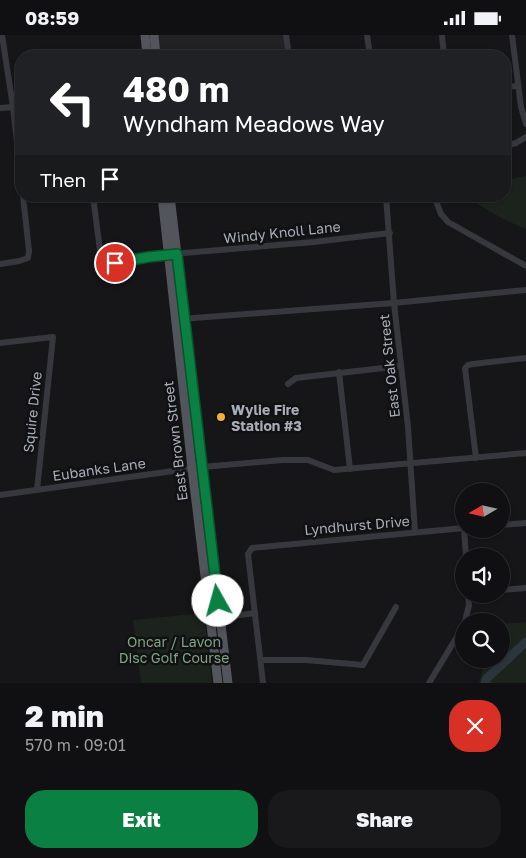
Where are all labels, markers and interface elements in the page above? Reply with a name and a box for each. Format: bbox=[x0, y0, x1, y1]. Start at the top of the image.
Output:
text: 08:59 bbox=[25, 6, 79, 29]
text: 480 m bbox=[123, 68, 229, 110]
icon: left bbox=[40, 70, 105, 135]
text: Wyndham Meadows Way bbox=[123, 110, 385, 137]
icon: arrive bbox=[96, 165, 124, 193]
text: Then bbox=[40, 168, 86, 191]
street label: Windy Knoll Lane bbox=[223, 217, 341, 247]
pin bbox=[94, 242, 136, 284]
icon: arrive bbox=[101, 249, 129, 277]
street label: East Oak Street bbox=[375, 313, 403, 419]
street label: Squire Drive bbox=[19, 371, 45, 453]
street label: East Brown Street bbox=[159, 380, 191, 502]
place label: Wylie Fire Station #3 bbox=[231, 401, 302, 434]
marker: Wylie Fire Station #3 bbox=[215, 411, 227, 423]
street label: Eubanks Lane bbox=[51, 454, 147, 484]
north arrow bbox=[455, 483, 510, 537]
map controls bbox=[455, 483, 510, 668]
street label: Lyndhurst Drive bbox=[304, 512, 410, 538]
button: sound bbox=[455, 548, 510, 603]
position arrow bbox=[191, 574, 243, 626]
button: search bbox=[455, 613, 510, 668]
park label: Oncar / Lavon Disc Golf Course bbox=[119, 633, 229, 666]
text: 2 min bbox=[25, 698, 104, 734]
button: close bbox=[449, 700, 501, 752]
text: 570 m · 09:01 bbox=[25, 735, 126, 755]
button: Exit bbox=[25, 790, 258, 848]
button: Share bbox=[268, 790, 501, 848]

